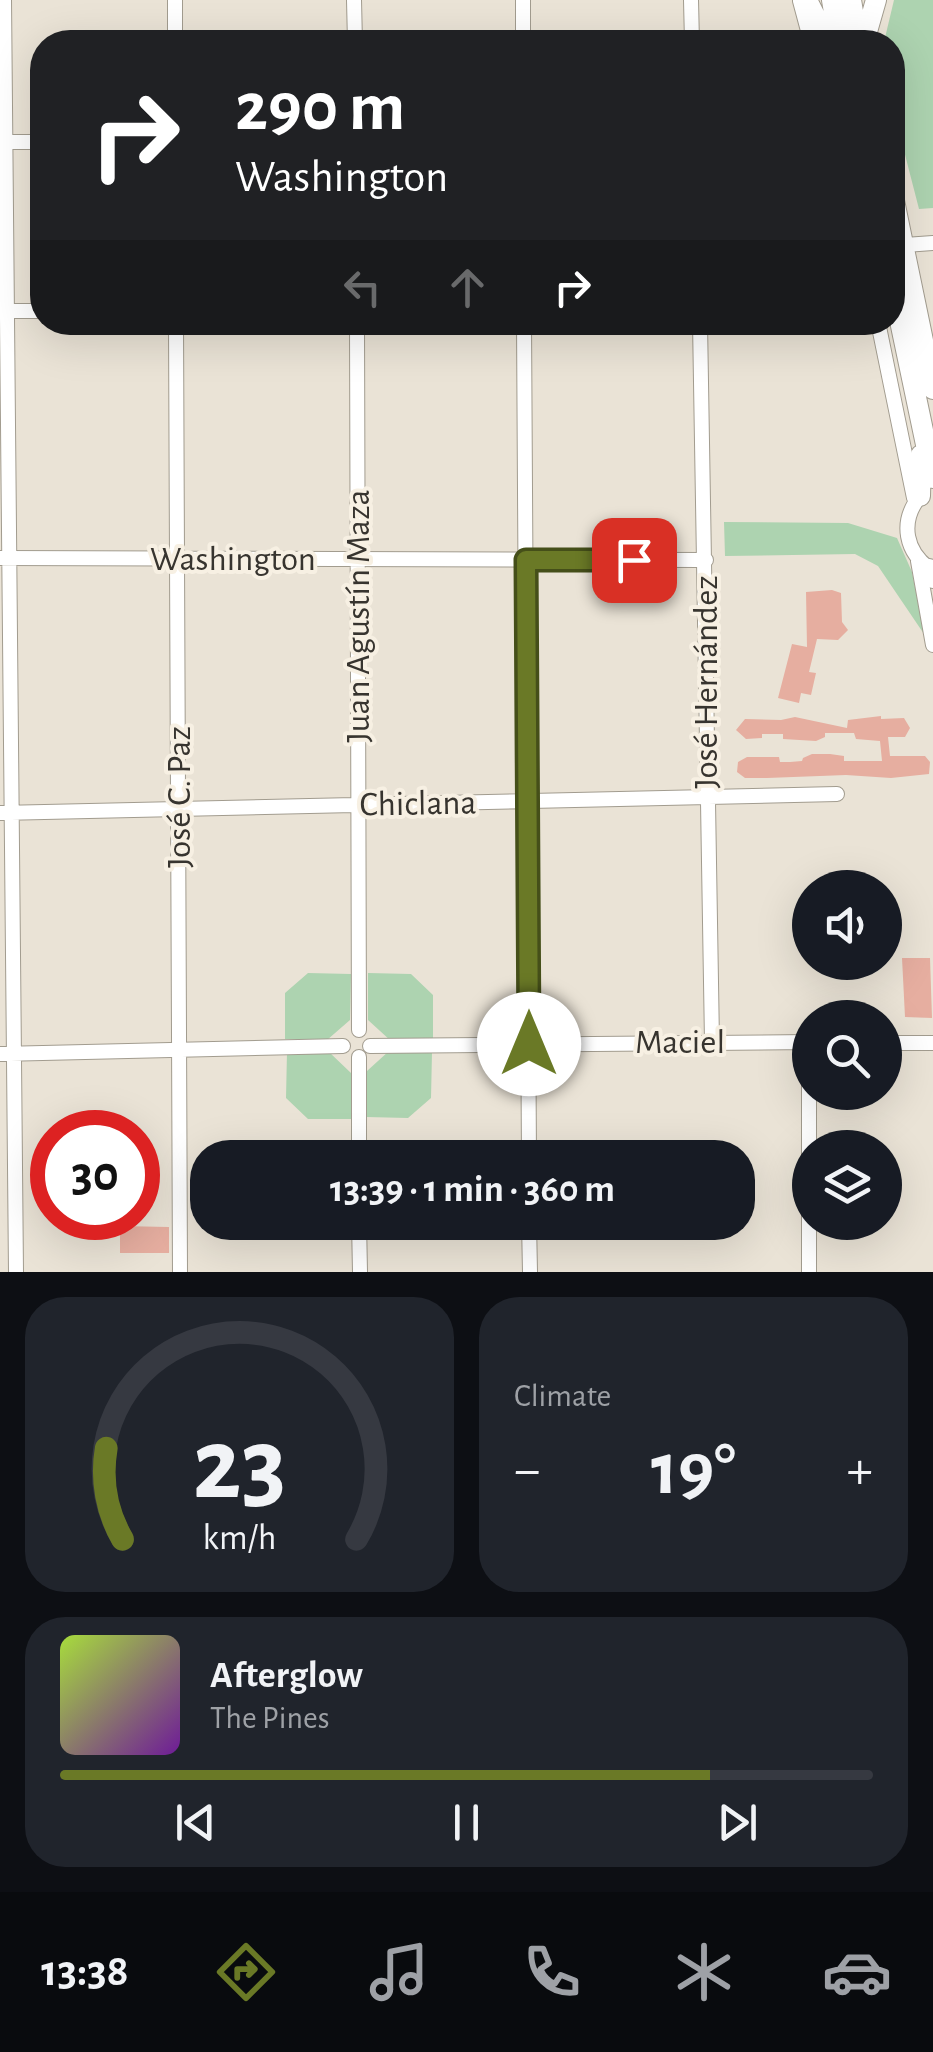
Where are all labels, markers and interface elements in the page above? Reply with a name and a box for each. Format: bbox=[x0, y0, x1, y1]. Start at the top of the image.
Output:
icon: right bbox=[70, 70, 200, 200]
text: 290 m bbox=[235, 73, 405, 143]
text: Washington bbox=[235, 155, 448, 200]
icon: left bbox=[335, 260, 390, 315]
icon: ahead bbox=[440, 260, 495, 315]
icon: right bbox=[545, 260, 600, 315]
street label: Juan Agustín Maza bbox=[341, 489, 376, 743]
pin bbox=[592, 518, 677, 603]
icon: arrive bbox=[607, 533, 662, 588]
street label: Washington bbox=[150, 542, 316, 577]
street label: José Hernández bbox=[689, 575, 724, 789]
street label: José C. Paz bbox=[162, 726, 197, 868]
street label: Chiclana bbox=[359, 785, 477, 823]
map controls bbox=[792, 870, 902, 1240]
button: sound bbox=[792, 870, 902, 980]
position arrow bbox=[477, 992, 581, 1096]
button: search bbox=[792, 1000, 902, 1110]
street label: Maciel bbox=[635, 1025, 725, 1060]
speed limit sign: 30 bbox=[30, 1110, 160, 1240]
button: layers bbox=[792, 1130, 902, 1240]
text: 13:39 · 1 min · 360 m bbox=[330, 1171, 615, 1209]
text: Climate bbox=[514, 1380, 611, 1412]
text: 23 bbox=[193, 1414, 286, 1518]
text: 19° bbox=[651, 1433, 736, 1508]
text: − bbox=[514, 1443, 540, 1498]
text: + bbox=[847, 1443, 873, 1498]
text: km/h bbox=[203, 1520, 276, 1556]
text: Afterglow bbox=[210, 1657, 363, 1695]
text: The Pines bbox=[210, 1702, 330, 1734]
icon: previous bbox=[168, 1795, 223, 1850]
icon: pause bbox=[439, 1795, 494, 1850]
icon: next bbox=[710, 1795, 765, 1850]
icon: directions bbox=[211, 1937, 281, 2007]
icon: music bbox=[364, 1937, 434, 2007]
icon: phone bbox=[517, 1937, 587, 2007]
icon: climate bbox=[669, 1937, 739, 2007]
icon: car bbox=[822, 1937, 892, 2007]
text: 13:38 bbox=[41, 1949, 129, 1994]

